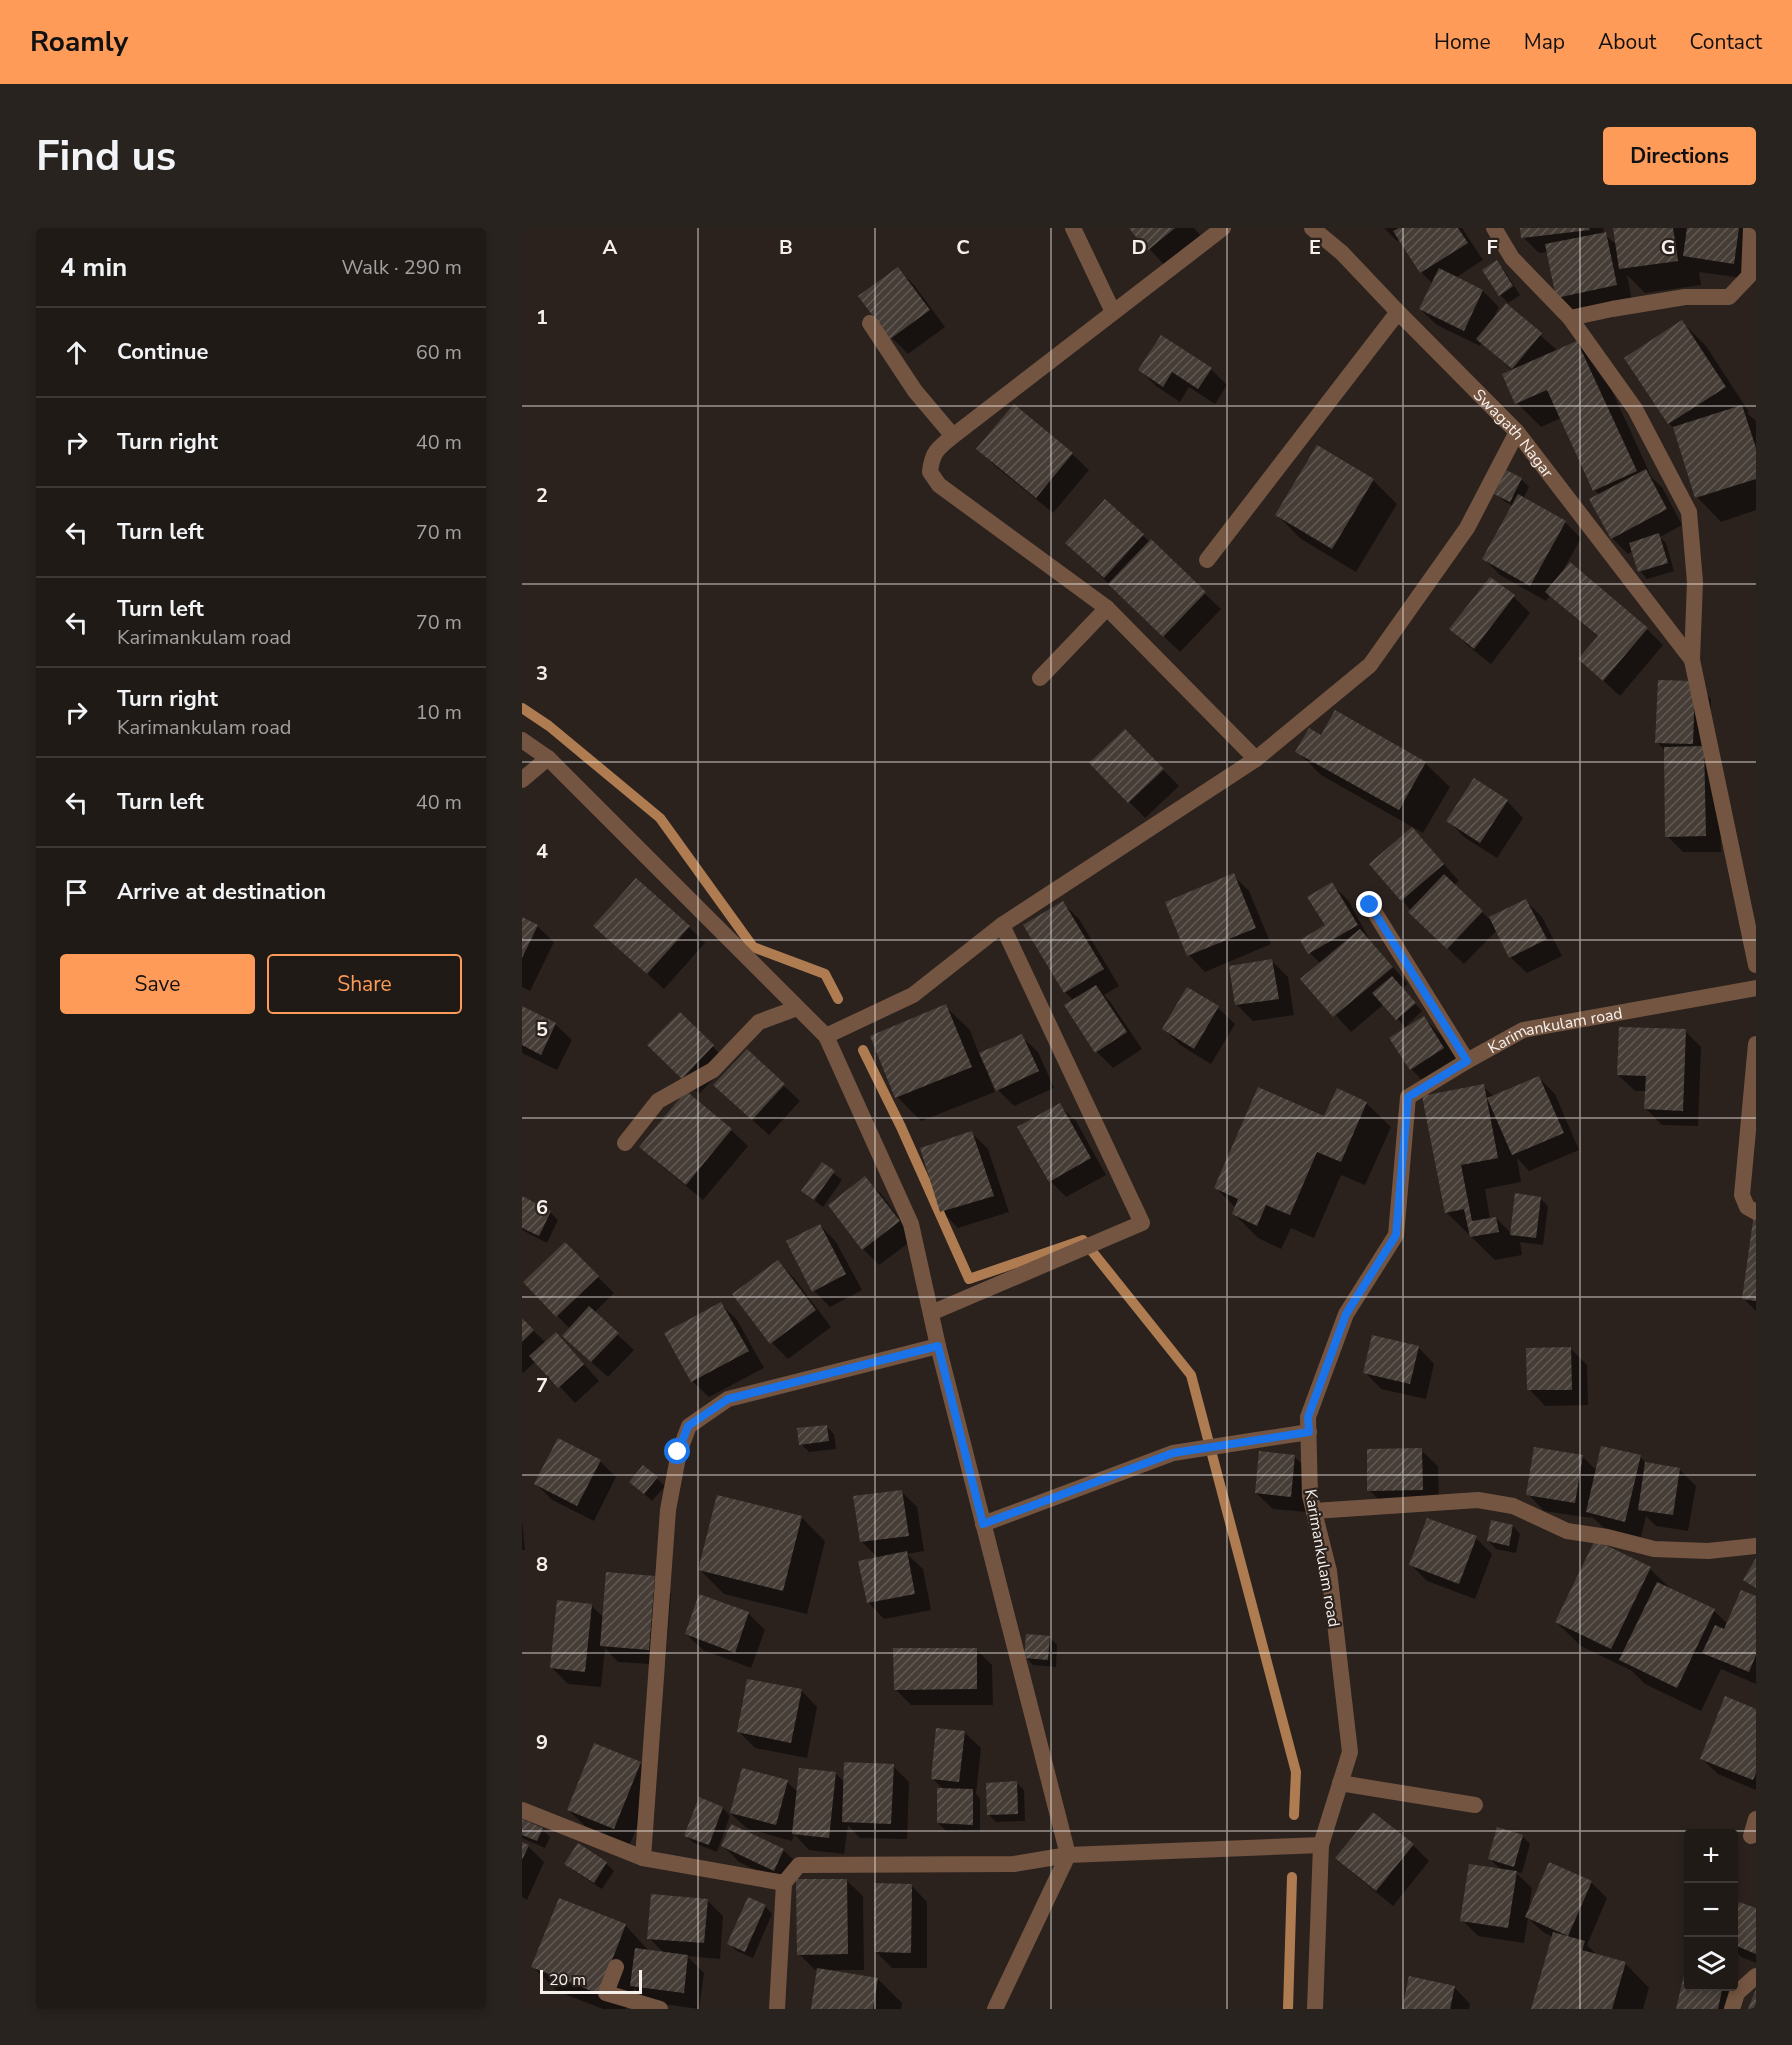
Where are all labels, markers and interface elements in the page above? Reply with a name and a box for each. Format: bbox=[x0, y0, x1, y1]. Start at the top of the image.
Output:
text: Roamly bbox=[30, 23, 128, 61]
text: Home bbox=[1434, 28, 1491, 56]
text: Map bbox=[1524, 28, 1565, 56]
text: About bbox=[1598, 28, 1656, 56]
text: Contact bbox=[1689, 28, 1762, 56]
button: Directions bbox=[1603, 127, 1756, 185]
text: Find us bbox=[36, 128, 176, 185]
text: A bbox=[603, 234, 618, 261]
text: B bbox=[779, 234, 793, 261]
text: C bbox=[956, 234, 970, 261]
text: D bbox=[1131, 234, 1147, 261]
text: E bbox=[1309, 234, 1321, 261]
text: F bbox=[1486, 234, 1498, 261]
text: G bbox=[1661, 234, 1675, 261]
text: 4 min bbox=[60, 250, 127, 285]
text: Walk · 290 m bbox=[342, 254, 462, 281]
text: 1 bbox=[536, 304, 548, 331]
icon: ahead bbox=[60, 336, 93, 369]
text: Continue bbox=[117, 337, 208, 367]
text: 60 m bbox=[416, 339, 462, 366]
street label: Swagath Nagar bbox=[1468, 384, 1558, 483]
icon: right bbox=[60, 426, 93, 459]
text: Turn right bbox=[117, 427, 218, 457]
text: 40 m bbox=[416, 429, 462, 456]
text: 2 bbox=[536, 482, 548, 509]
icon: left bbox=[60, 516, 93, 549]
text: Turn left bbox=[117, 517, 204, 547]
text: 70 m bbox=[416, 519, 462, 546]
text: Turn left bbox=[117, 594, 204, 624]
icon: left bbox=[60, 606, 93, 639]
text: 70 m bbox=[416, 609, 462, 636]
text: Karimankulam road bbox=[117, 624, 291, 651]
text: 3 bbox=[536, 660, 548, 687]
text: Turn right bbox=[117, 684, 218, 714]
icon: right bbox=[60, 696, 93, 729]
text: 10 m bbox=[416, 699, 462, 726]
text: Karimankulam road bbox=[117, 714, 291, 741]
icon: left bbox=[60, 786, 93, 819]
text: Turn left bbox=[117, 787, 204, 817]
text: 40 m bbox=[416, 789, 462, 816]
text: 4 bbox=[536, 838, 548, 865]
icon: arrive bbox=[60, 876, 93, 909]
text: Arrive at destination bbox=[117, 877, 326, 907]
route end bbox=[1356, 891, 1382, 917]
button: Save bbox=[60, 954, 255, 1014]
button: Share bbox=[267, 954, 462, 1014]
street label: Karimankulam road bbox=[1484, 1002, 1624, 1059]
text: 5 bbox=[536, 1016, 548, 1043]
text: 6 bbox=[536, 1194, 548, 1221]
text: 7 bbox=[536, 1372, 548, 1399]
route start bbox=[664, 1438, 690, 1464]
street label: Karimankulam road bbox=[1299, 1488, 1345, 1629]
text: 8 bbox=[536, 1551, 548, 1578]
text: 9 bbox=[536, 1729, 548, 1756]
map controls bbox=[1684, 1829, 1738, 1991]
button: + bbox=[1684, 1829, 1738, 1883]
button: − bbox=[1684, 1883, 1738, 1937]
button: layers bbox=[1684, 1937, 1738, 1991]
scale bar bbox=[540, 1967, 642, 1994]
text: 20 m bbox=[549, 1969, 586, 1991]

